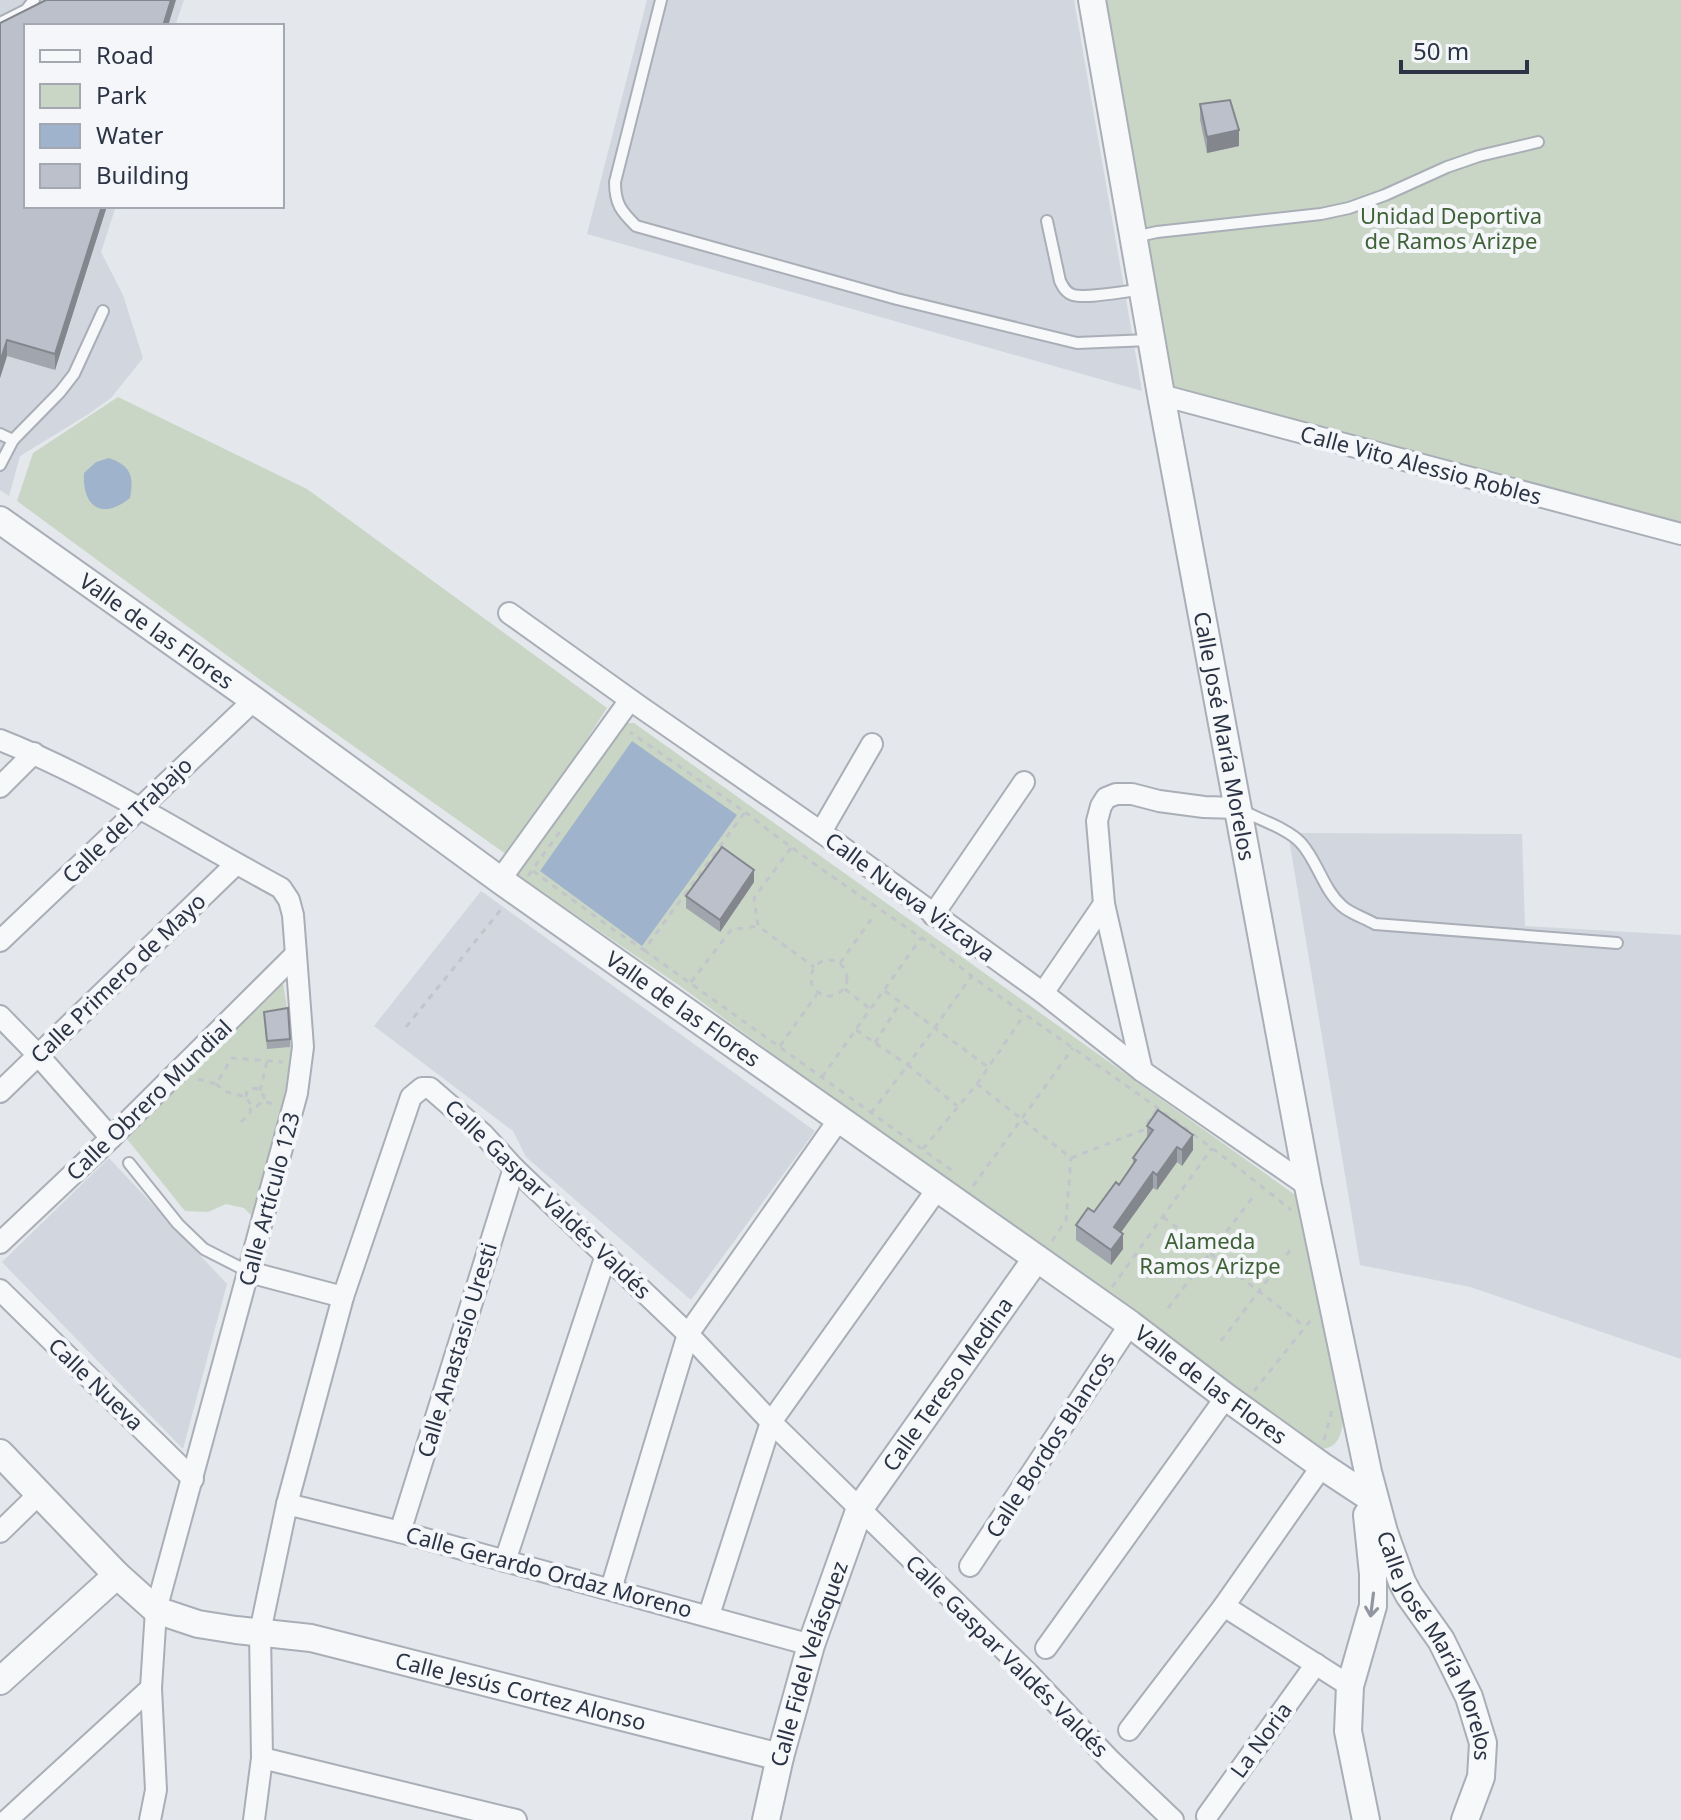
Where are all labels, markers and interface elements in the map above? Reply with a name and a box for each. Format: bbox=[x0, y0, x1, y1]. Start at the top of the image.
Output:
legend bbox=[24, 24, 284, 208]
scale bar bbox=[1401, 24, 1527, 74]
text: 50 m bbox=[1413, 34, 1469, 67]
text: Road bbox=[96, 38, 154, 71]
text: Park bbox=[96, 78, 147, 111]
text: Water bbox=[96, 118, 164, 151]
text: Building bbox=[96, 158, 189, 191]
park label: Unidad Deportiva de Ramos Arizpe bbox=[1360, 200, 1542, 255]
street label: Calle Vito Alessio Robles bbox=[1297, 417, 1545, 511]
street label: Valle de las Flores bbox=[74, 565, 240, 695]
street label: Calle José María Morelos bbox=[1188, 609, 1263, 863]
street label: Calle del Trabajo bbox=[55, 749, 198, 889]
street label: Calle Nueva Vizcaya bbox=[820, 824, 1001, 968]
street label: Calle Primero de Mayo bbox=[23, 886, 212, 1069]
street label: Valle de las Flores bbox=[600, 943, 767, 1073]
street label: Calle Obrero Mundial bbox=[59, 1012, 238, 1186]
street label: Calle Gaspar Valdés Valdés bbox=[439, 1092, 658, 1305]
street label: Calle Artículo 123 bbox=[230, 1108, 306, 1289]
park label: Alameda Ramos Arizpe bbox=[1139, 1225, 1281, 1280]
street label: Calle Anastasio Uresti bbox=[409, 1239, 503, 1461]
street label: Calle Tereso Medina bbox=[875, 1290, 1019, 1477]
street label: Valle de las Flores bbox=[1129, 1317, 1294, 1450]
street label: Calle Nueva bbox=[43, 1330, 151, 1436]
street label: Calle Bordos Blancos bbox=[978, 1346, 1120, 1543]
street label: Calle Gerardo Ordaz Moreno bbox=[403, 1518, 696, 1624]
street label: Calle José María Morelos bbox=[1371, 1526, 1499, 1762]
street label: Calle Gaspar Valdés Valdés bbox=[900, 1547, 1116, 1763]
street label: Calle Fidel Velásquez bbox=[762, 1557, 854, 1769]
one-way arrow bbox=[1364, 1591, 1379, 1618]
street label: Calle Jesús Cortez Alonso bbox=[392, 1644, 650, 1736]
street label: La Noria bbox=[1223, 1696, 1298, 1783]

